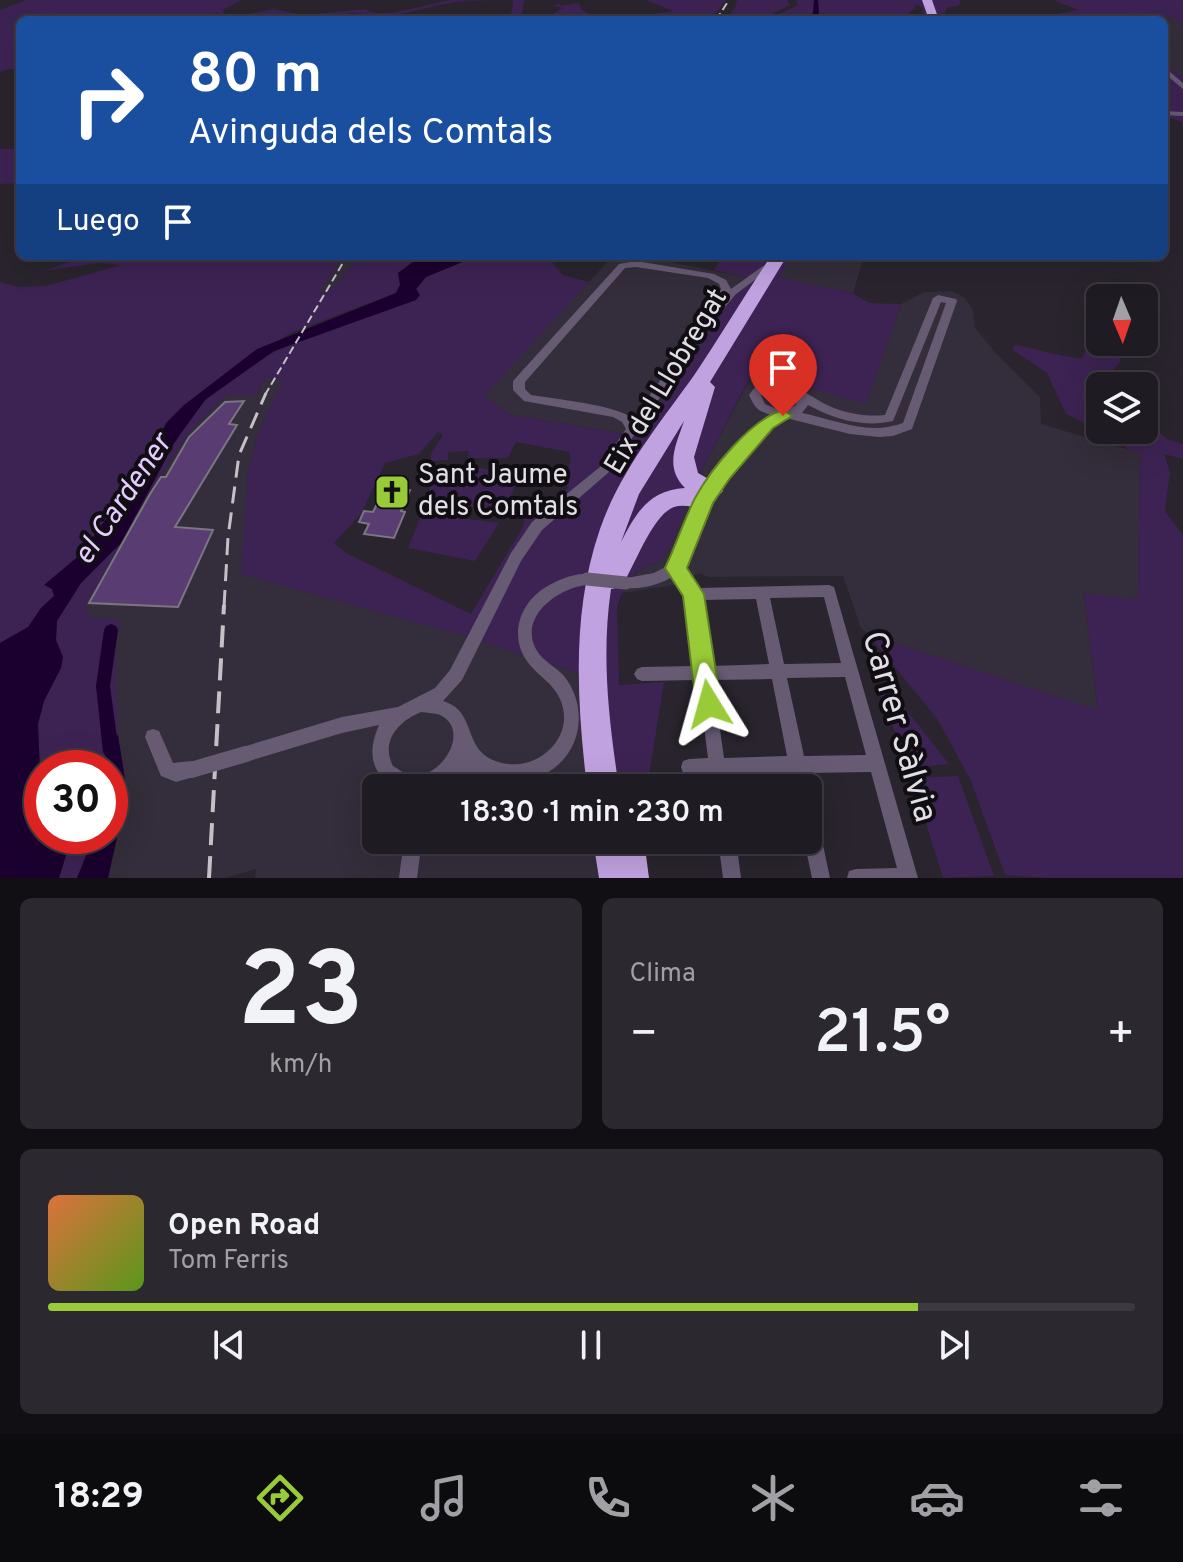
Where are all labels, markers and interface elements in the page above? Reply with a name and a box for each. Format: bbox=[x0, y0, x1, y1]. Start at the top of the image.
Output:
text: 80 m bbox=[188, 42, 322, 112]
icon: right bbox=[56, 48, 160, 152]
text: Avinguda dels Comtals bbox=[188, 111, 553, 157]
icon: arrive bbox=[156, 200, 200, 244]
text: Luego bbox=[56, 204, 140, 241]
street label: Eix del Llobregat bbox=[597, 283, 737, 481]
north arrow bbox=[1086, 284, 1158, 356]
map controls bbox=[1086, 284, 1158, 444]
pin bbox=[749, 334, 817, 416]
icon: arrive bbox=[761, 346, 805, 390]
button: layers bbox=[1086, 372, 1158, 444]
water label: el Cardener bbox=[67, 425, 183, 573]
place label: Sant Jaume dels Comtals bbox=[418, 458, 578, 526]
church icon: Sant Jaume dels Comtals bbox=[373, 473, 411, 511]
street label: Carrer Sàlvia bbox=[850, 627, 946, 827]
position arrow bbox=[667, 662, 751, 746]
speed limit sign: 30 bbox=[24, 750, 128, 854]
text: 18:30 · 1 min · 230 m bbox=[460, 795, 724, 832]
text: 23 bbox=[238, 931, 364, 1063]
text: Clima bbox=[630, 958, 696, 991]
text: 21.5° bbox=[814, 998, 950, 1074]
text: − bbox=[630, 1008, 658, 1064]
text: + bbox=[1107, 1008, 1135, 1064]
text: km/h bbox=[269, 1049, 332, 1082]
text: Open Road bbox=[168, 1208, 320, 1245]
text: Tom Ferris bbox=[168, 1245, 289, 1278]
icon: previous bbox=[207, 1323, 251, 1367]
icon: pause bbox=[569, 1323, 613, 1367]
icon: next bbox=[932, 1323, 976, 1367]
icon: directions bbox=[252, 1470, 308, 1526]
icon: music bbox=[416, 1470, 472, 1526]
icon: phone bbox=[580, 1470, 636, 1526]
icon: climate bbox=[745, 1470, 801, 1526]
icon: car bbox=[909, 1470, 965, 1526]
icon: filters bbox=[1073, 1470, 1129, 1526]
text: 18:29 bbox=[54, 1475, 144, 1521]

